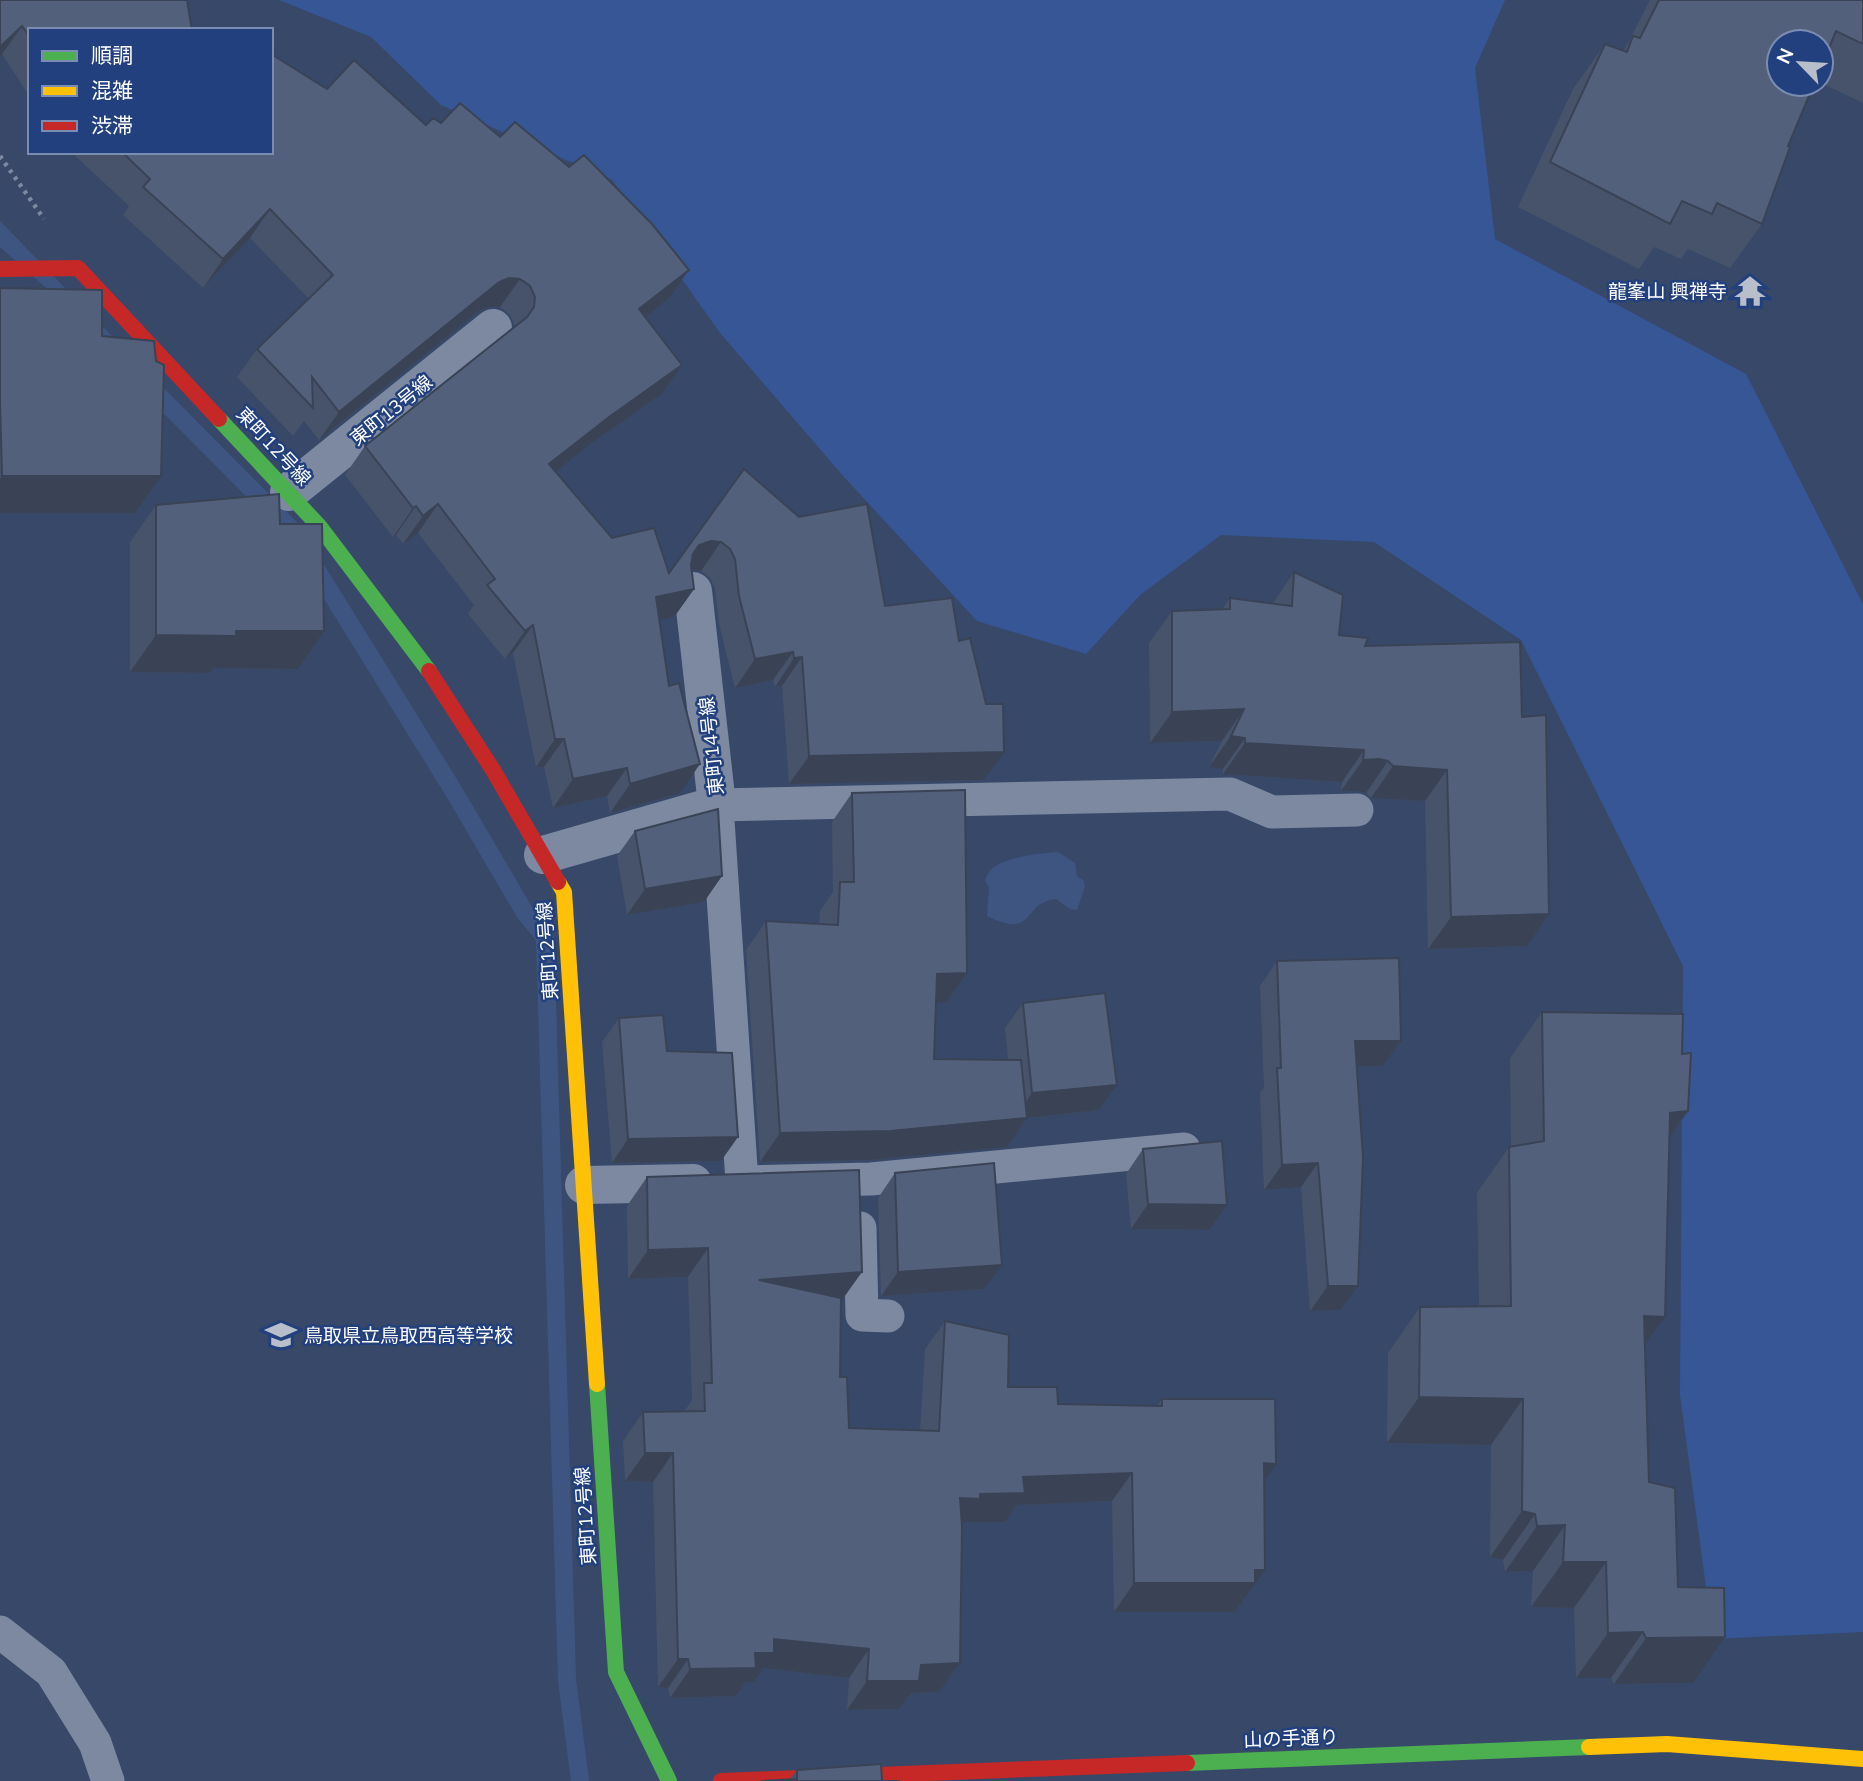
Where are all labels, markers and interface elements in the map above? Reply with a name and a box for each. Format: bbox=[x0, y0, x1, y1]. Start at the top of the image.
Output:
legend bbox=[28, 28, 273, 154]
north arrow bbox=[1765, 28, 1835, 98]
text: 順調 bbox=[91, 42, 133, 68]
text: N bbox=[1771, 44, 1799, 67]
text: 混雑 bbox=[91, 77, 133, 103]
text: 渋滞 bbox=[91, 112, 133, 138]
temple icon: 龍峯山 興禅寺 bbox=[1733, 274, 1767, 308]
place label: 龍峯山 興禅寺 bbox=[1608, 279, 1727, 303]
street label: 東町13号線 bbox=[345, 370, 437, 450]
street label: 東町12号線 bbox=[232, 402, 316, 490]
street label: 東町14号線 bbox=[694, 696, 728, 796]
street label: 東町12号線 bbox=[532, 901, 562, 1001]
school or university icon: 鳥取県立鳥取西高等学校 bbox=[264, 1318, 298, 1352]
place label: 鳥取県立鳥取西高等学校 bbox=[304, 1323, 513, 1347]
street label: 東町12号線 bbox=[570, 1466, 600, 1566]
street label: 山の手通り bbox=[1243, 1724, 1339, 1752]

